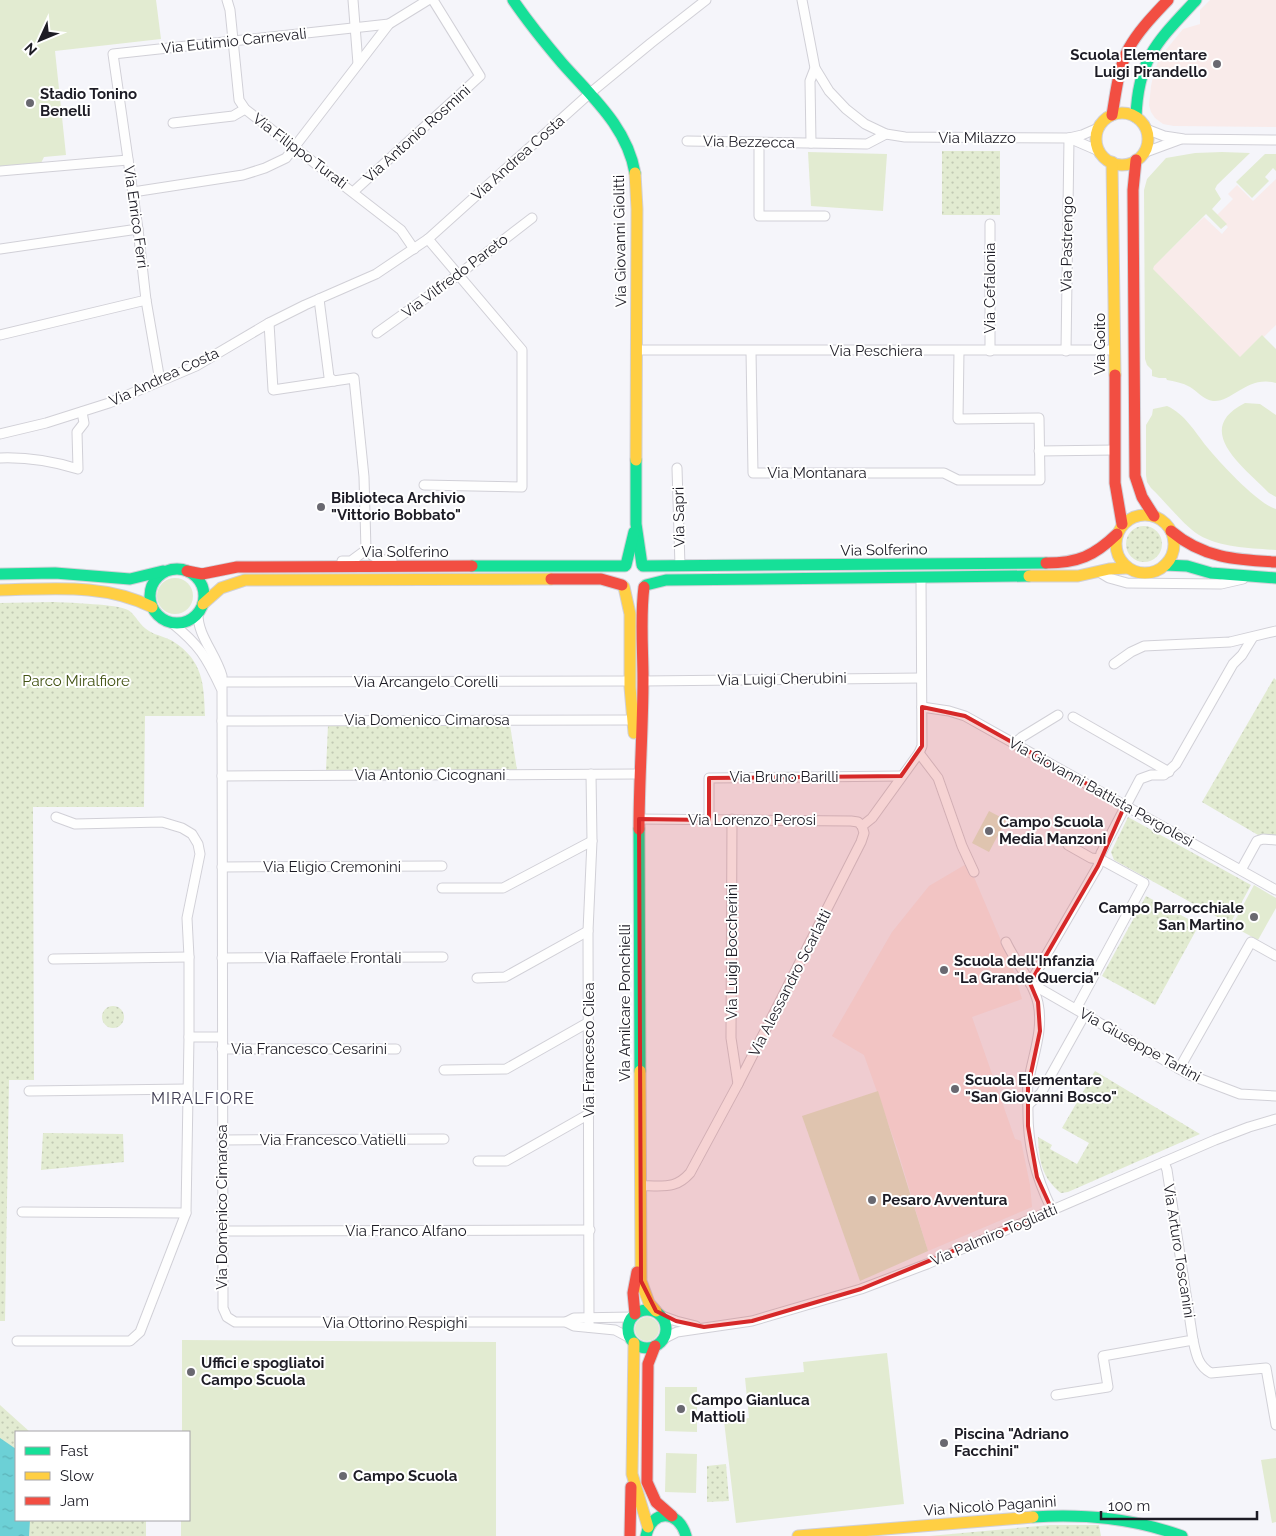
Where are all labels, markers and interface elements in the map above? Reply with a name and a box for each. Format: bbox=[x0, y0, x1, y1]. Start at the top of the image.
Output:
north arrow bbox=[15, 15, 65, 65]
street label: Via Eutimio Carnevali bbox=[161, 24, 307, 58]
text: N bbox=[21, 40, 40, 58]
place label: Scuola Elementare Luigi Pirandello bbox=[1070, 46, 1207, 81]
marker: Scuola Elementare Luigi Pirandello bbox=[1211, 58, 1223, 70]
street label: Via Antonio Rosmini bbox=[360, 81, 474, 187]
place label: Stadio Tonino Benelli bbox=[40, 85, 137, 120]
marker: Stadio Tonino Benelli bbox=[24, 97, 36, 109]
street label: Via Filippo Turati bbox=[249, 109, 351, 193]
street label: Via Andrea Costa bbox=[468, 112, 568, 204]
street label: Via Milazzo bbox=[938, 129, 1016, 147]
street label: Via Bezzecca bbox=[703, 132, 795, 152]
street label: Via Enrico Ferri bbox=[120, 164, 152, 270]
street label: Via Giovanni Giolitti bbox=[610, 175, 630, 307]
street label: Via Pastrengo bbox=[1057, 196, 1077, 292]
street label: Via Vilfredo Pareto bbox=[398, 230, 512, 322]
street label: Via Cefalonia bbox=[981, 243, 999, 333]
street label: Via Goito bbox=[1091, 313, 1109, 375]
street label: Via Peschiera bbox=[829, 342, 923, 360]
street label: Via Andrea Costa bbox=[106, 344, 222, 410]
street label: Via Montanara bbox=[767, 464, 867, 482]
street label: Via Sapri bbox=[669, 487, 689, 547]
place label: Biblioteca Archivio "Vittorio Bobbato" bbox=[331, 489, 465, 524]
marker: Biblioteca Archivio "Vittorio Bobbato" bbox=[315, 501, 327, 513]
street label: Via Solferino bbox=[840, 540, 928, 560]
street label: Via Solferino bbox=[361, 543, 449, 561]
street label: Via Luigi Cherubini bbox=[717, 669, 847, 689]
park label: Parco Miralfiore bbox=[22, 672, 130, 690]
street label: Via Arcangelo Corelli bbox=[354, 673, 498, 691]
street label: Via Domenico Cimarosa bbox=[344, 711, 510, 729]
street label: Via Giovanni Battista Pergolesi bbox=[1005, 733, 1197, 851]
street label: Via Antonio Cicognani bbox=[354, 766, 506, 784]
street label: Via Bruno Barilli bbox=[729, 768, 839, 786]
street label: Via Lorenzo Perosi bbox=[688, 811, 816, 829]
place label: Campo Scuola Media Manzoni bbox=[999, 813, 1106, 848]
marker: Campo Scuola Media Manzoni bbox=[983, 825, 995, 837]
street label: Via Eligio Cremonini bbox=[263, 858, 401, 876]
street label: Via Luigi Boccherini bbox=[723, 884, 741, 1020]
place label: Campo Parrocchiale San Martino bbox=[1098, 899, 1244, 934]
street label: Via Alessandro Scarlatti bbox=[745, 906, 835, 1060]
marker: Campo Parrocchiale San Martino bbox=[1248, 911, 1260, 923]
street label: Via Amilcare Ponchielli bbox=[616, 924, 634, 1082]
street label: Via Raffaele Frontali bbox=[264, 949, 402, 967]
place label: Scuola dell'Infanzia "La Grande Quercia" bbox=[954, 952, 1099, 987]
marker: Scuola dell'Infanzia "La Grande Quercia" bbox=[938, 964, 950, 976]
street label: Via Francesco Cilea bbox=[580, 982, 598, 1118]
street label: Via Giuseppe Tartini bbox=[1076, 1004, 1204, 1086]
street label: Via Francesco Cesarini bbox=[231, 1040, 387, 1058]
place label: Scuola Elementare "San Giovanni Bosco" bbox=[965, 1071, 1117, 1106]
marker: Scuola Elementare "San Giovanni Bosco" bbox=[949, 1083, 961, 1095]
district label: MIRALFIORE bbox=[151, 1089, 255, 1108]
street label: Via Domenico Cimarosa bbox=[213, 1124, 231, 1290]
street label: Via Francesco Vatielli bbox=[260, 1131, 406, 1149]
street label: Via Arturo Toscanini bbox=[1159, 1183, 1199, 1319]
place label: Pesaro Avventura bbox=[882, 1191, 1008, 1209]
marker: Pesaro Avventura bbox=[866, 1194, 878, 1206]
street label: Via Palmiro Togliatti bbox=[928, 1200, 1060, 1270]
street label: Via Franco Alfano bbox=[345, 1222, 467, 1240]
street label: Via Ottorino Respighi bbox=[322, 1314, 468, 1332]
place label: Uffici e spogliatoi Campo Scuola bbox=[201, 1354, 324, 1389]
marker: Uffici e spogliatoi Campo Scuola bbox=[185, 1366, 197, 1378]
place label: Campo Gianluca Mattioli bbox=[691, 1391, 810, 1426]
marker: Campo Gianluca Mattioli bbox=[675, 1403, 687, 1415]
place label: Piscina "Adriano Facchini" bbox=[954, 1425, 1069, 1460]
legend bbox=[15, 1431, 190, 1521]
marker: Piscina "Adriano Facchini" bbox=[938, 1437, 950, 1449]
text: Fast bbox=[60, 1442, 88, 1460]
text: Slow bbox=[60, 1467, 94, 1485]
place label: Campo Scuola bbox=[353, 1467, 458, 1485]
marker: Campo Scuola bbox=[337, 1470, 349, 1482]
scale bar bbox=[1101, 1488, 1257, 1520]
text: Jam bbox=[60, 1492, 89, 1510]
street label: Via Nicolò Paganini bbox=[923, 1492, 1057, 1520]
text: 100 m bbox=[1108, 1497, 1150, 1515]

